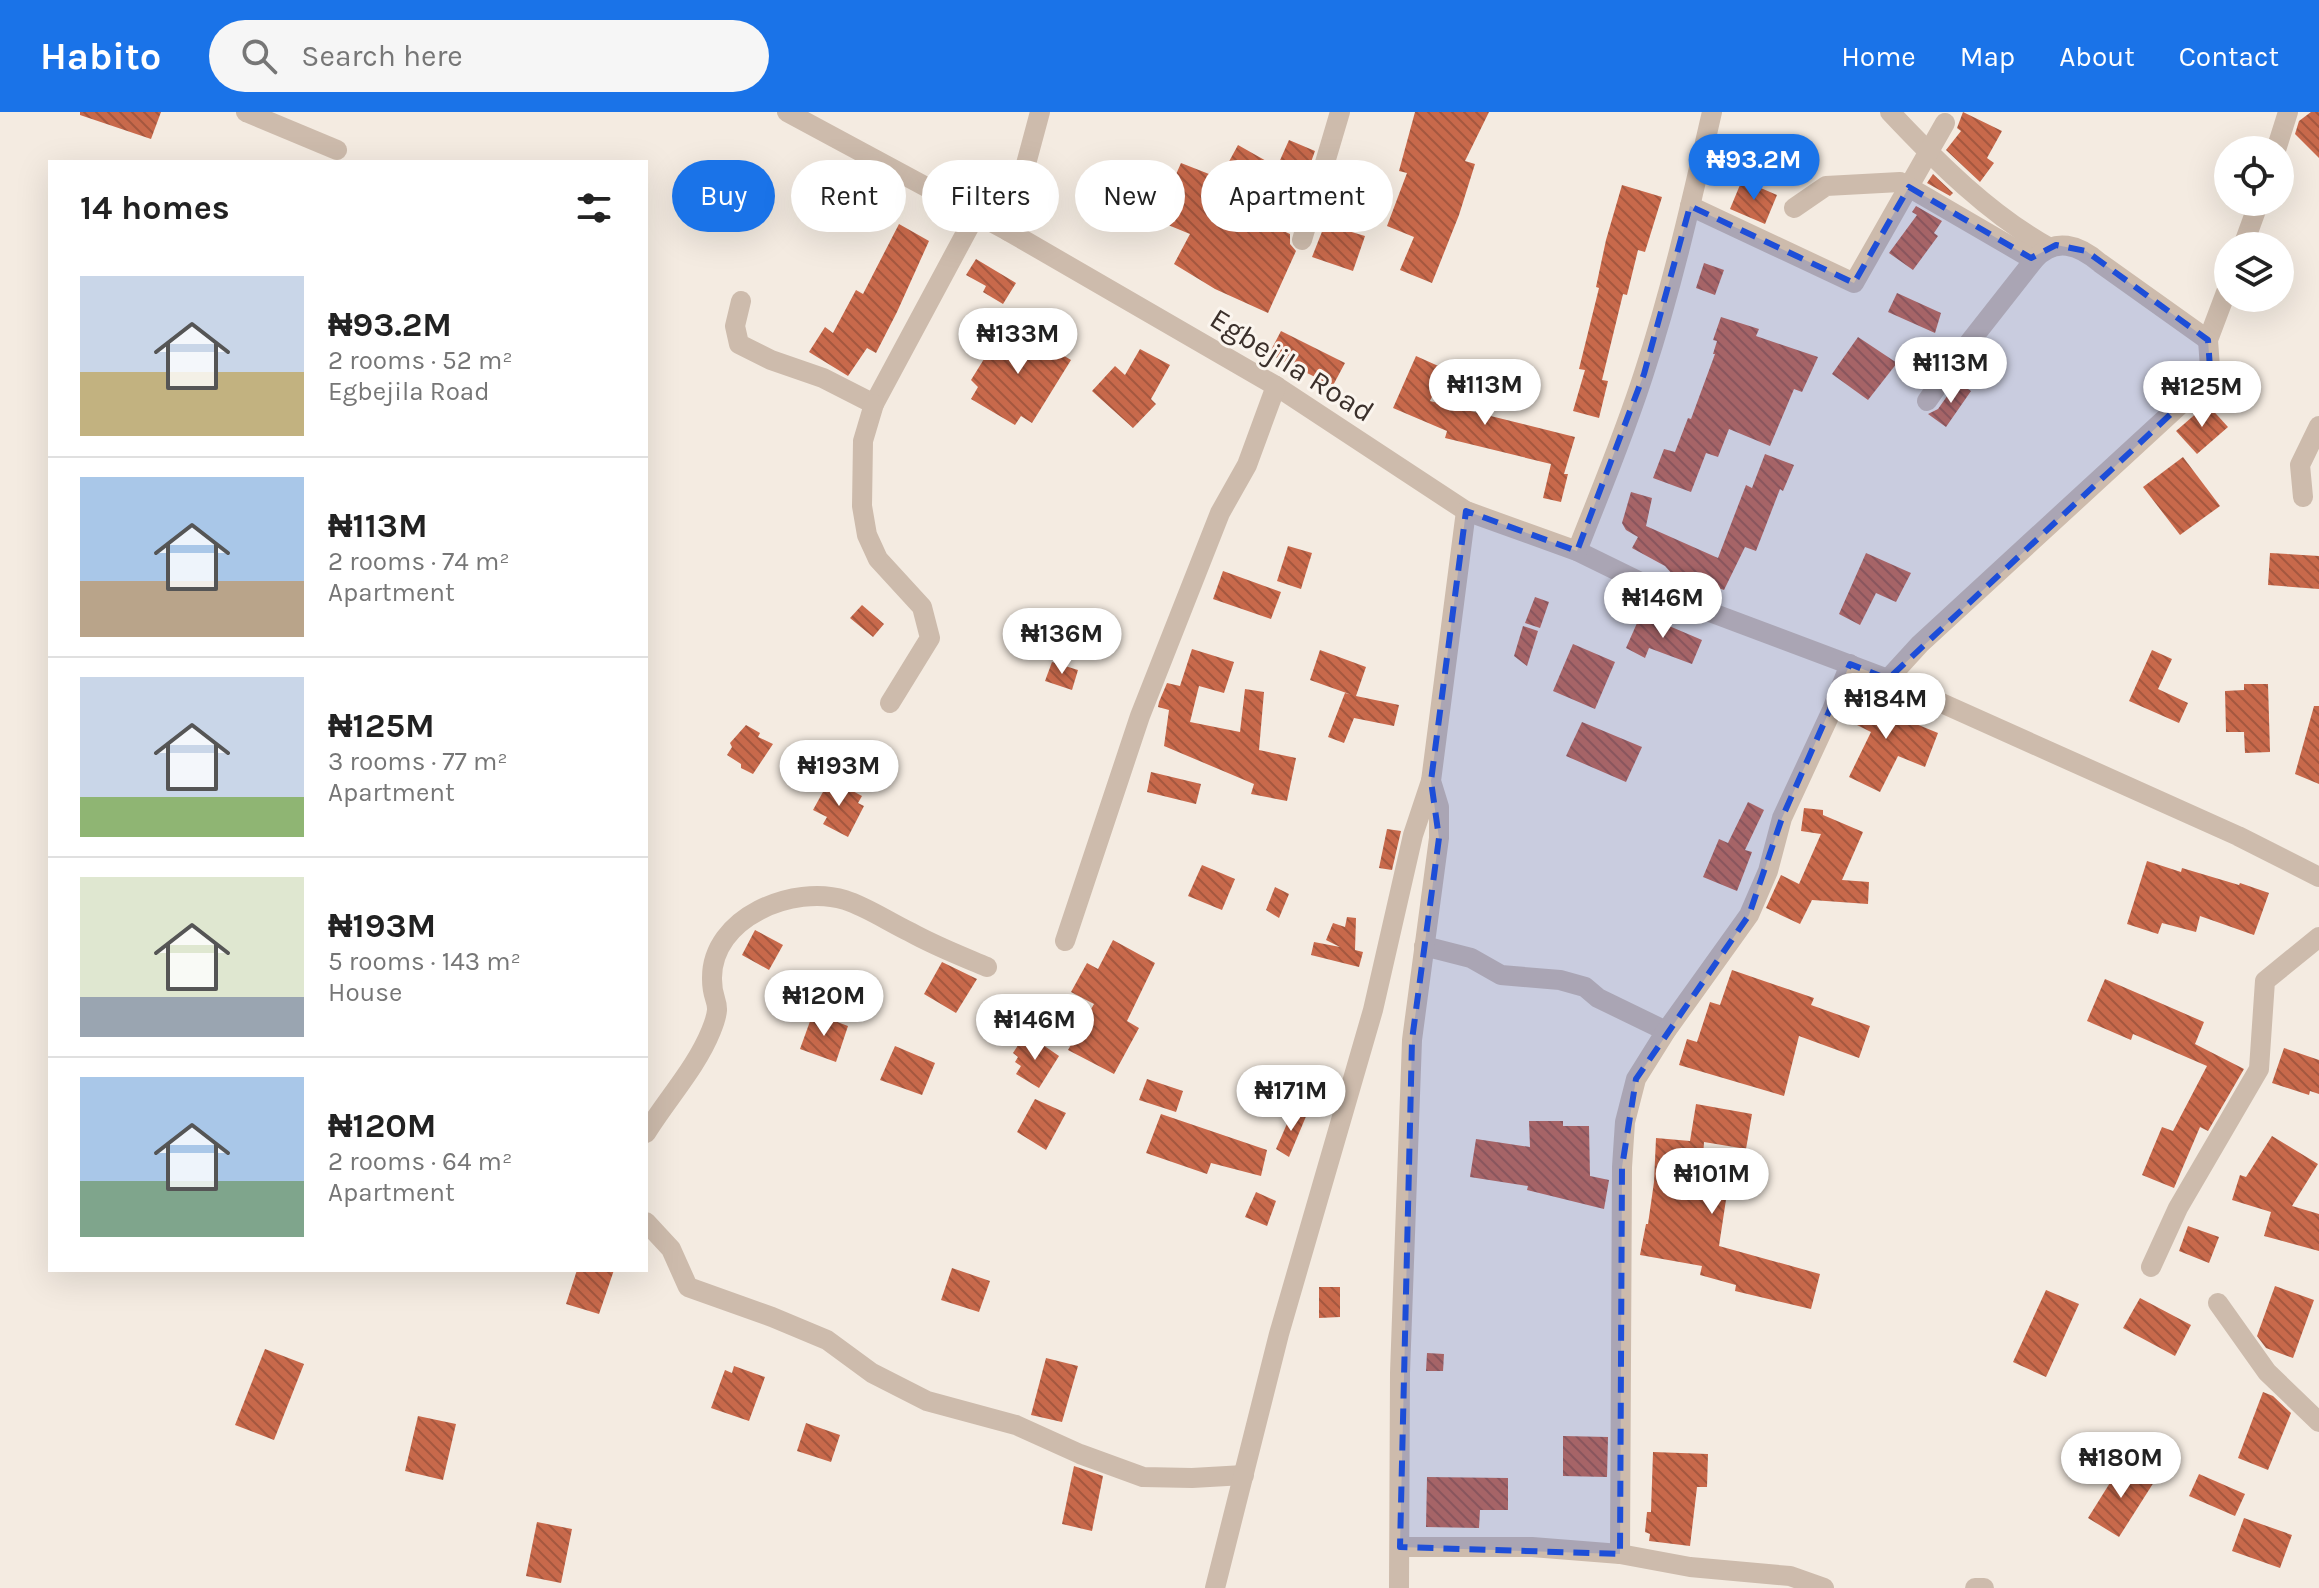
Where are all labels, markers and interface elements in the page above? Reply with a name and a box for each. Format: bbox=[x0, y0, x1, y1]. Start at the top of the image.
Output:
search box bbox=[209, 20, 769, 92]
text: Habito bbox=[40, 34, 161, 79]
icon: search bbox=[237, 34, 281, 78]
text: Search here bbox=[301, 38, 463, 74]
text: Home bbox=[1841, 40, 1916, 73]
text: Map bbox=[1960, 40, 2015, 73]
text: About bbox=[2059, 40, 2135, 73]
text: Contact bbox=[2179, 40, 2279, 73]
pin: ₦93.2M bbox=[1689, 134, 1819, 202]
map controls bbox=[2214, 136, 2294, 312]
button: locate bbox=[2214, 136, 2294, 216]
text: ₦93.2M bbox=[1707, 144, 1801, 175]
chip: Buy bbox=[672, 160, 775, 232]
chip: Rent bbox=[791, 160, 906, 232]
chip: Filters bbox=[922, 160, 1059, 232]
chip: New bbox=[1075, 160, 1185, 232]
chip: Apartment bbox=[1201, 160, 1393, 232]
icon: filters bbox=[572, 186, 616, 230]
text: 14 homes bbox=[80, 188, 230, 228]
button: layers bbox=[2214, 232, 2294, 312]
street label: Egbejila Road bbox=[1203, 300, 1381, 430]
text: ₦93.2M bbox=[328, 305, 452, 345]
icon: home bbox=[144, 308, 240, 404]
pin: ₦133M bbox=[962, 308, 1074, 376]
text: ₦133M bbox=[976, 318, 1060, 349]
pin: ₦113M bbox=[1895, 337, 2007, 405]
text: 2 rooms · 52 m² bbox=[328, 345, 513, 376]
text: ₦113M bbox=[1913, 347, 1989, 378]
pin: ₦113M bbox=[1429, 359, 1541, 427]
pin: ₦125M bbox=[2146, 361, 2258, 429]
text: ₦113M bbox=[1447, 369, 1523, 400]
text: ₦125M bbox=[2161, 371, 2243, 402]
text: Egbejila Road bbox=[328, 376, 490, 407]
text: ₦113M bbox=[328, 506, 428, 546]
icon: home bbox=[144, 509, 240, 605]
text: 2 rooms · 74 m² bbox=[328, 546, 510, 577]
pin: ₦146M bbox=[1607, 572, 1719, 640]
text: Apartment bbox=[328, 577, 455, 608]
text: ₦146M bbox=[1622, 582, 1704, 613]
pin: ₦136M bbox=[1006, 608, 1118, 676]
text: ₦136M bbox=[1021, 618, 1103, 649]
pin: ₦184M bbox=[1830, 673, 1942, 741]
text: ₦184M bbox=[1844, 683, 1928, 714]
text: ₦125M bbox=[328, 706, 435, 746]
icon: home bbox=[144, 709, 240, 805]
pin: ₦193M bbox=[783, 740, 895, 808]
text: 3 rooms · 77 m² bbox=[328, 746, 508, 777]
text: ₦193M bbox=[798, 750, 880, 781]
text: Apartment bbox=[328, 777, 455, 808]
text: ₦193M bbox=[328, 906, 436, 946]
icon: home bbox=[144, 909, 240, 1005]
text: 5 rooms · 143 m² bbox=[328, 946, 521, 977]
pin: ₦120M bbox=[768, 970, 880, 1038]
text: House bbox=[328, 977, 402, 1008]
text: ₦120M bbox=[783, 980, 865, 1011]
pin: ₦146M bbox=[979, 994, 1091, 1062]
text: ₦146M bbox=[994, 1004, 1076, 1035]
pin: ₦171M bbox=[1235, 1065, 1347, 1133]
text: ₦171M bbox=[1255, 1075, 1328, 1106]
text: ₦120M bbox=[328, 1106, 436, 1146]
icon: home bbox=[144, 1109, 240, 1205]
text: 2 rooms · 64 m² bbox=[328, 1146, 512, 1177]
pin: ₦101M bbox=[1656, 1148, 1768, 1216]
text: ₦101M bbox=[1674, 1158, 1750, 1189]
text: Apartment bbox=[328, 1177, 455, 1208]
pin: ₦180M bbox=[2065, 1432, 2177, 1500]
text: ₦180M bbox=[2079, 1442, 2163, 1473]

